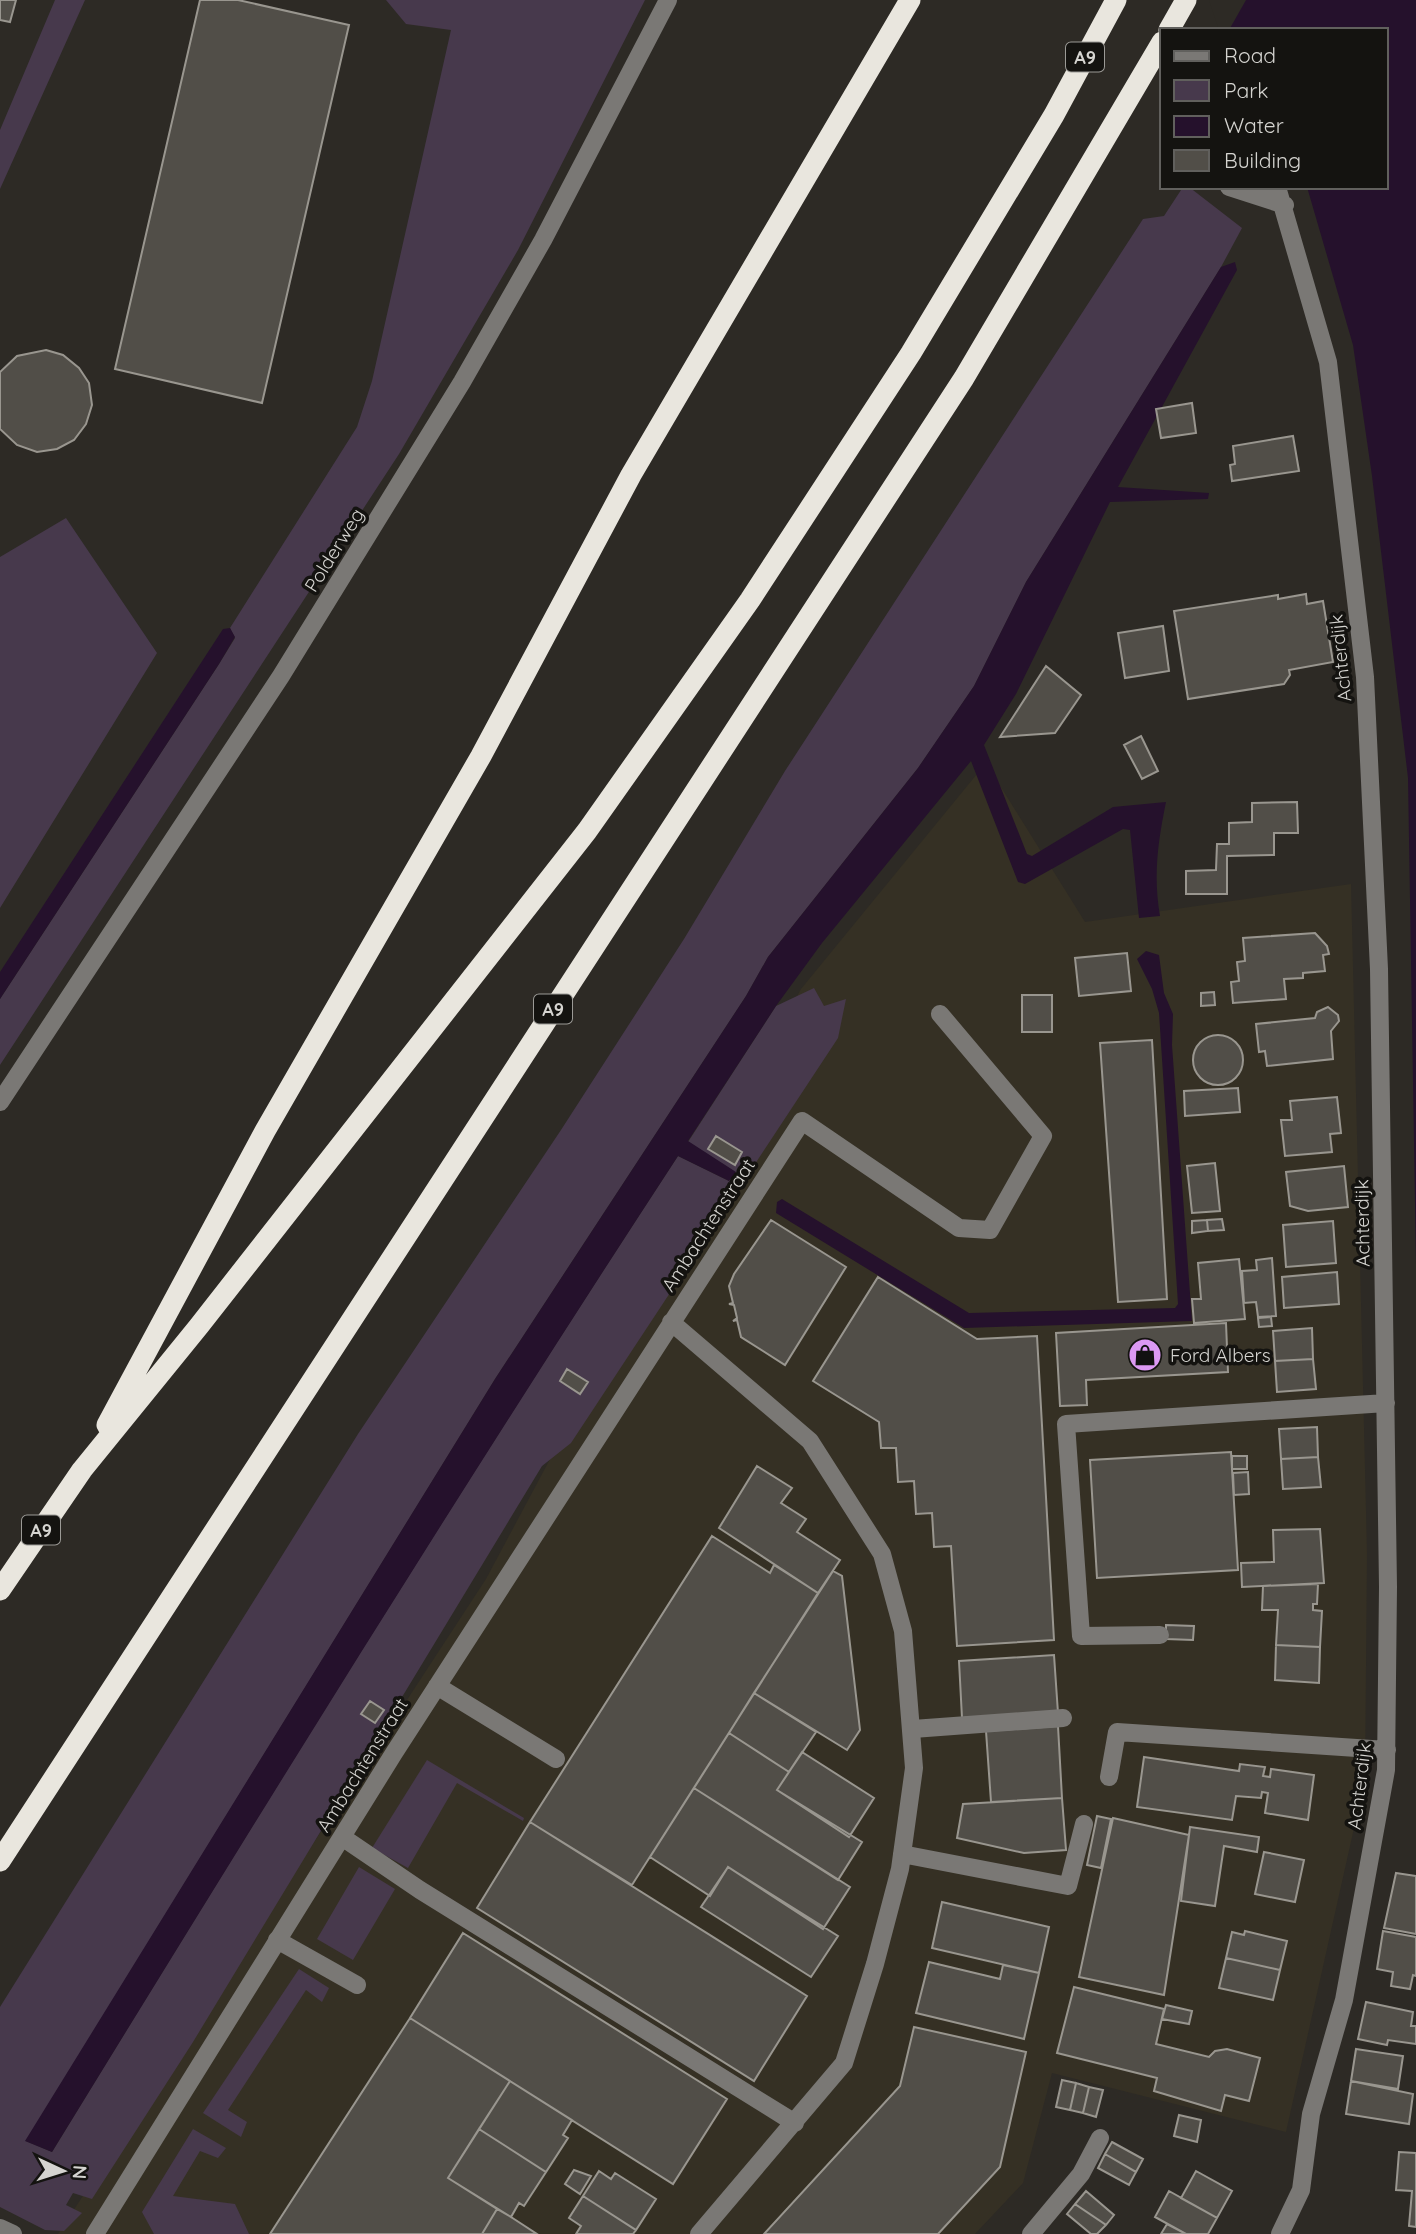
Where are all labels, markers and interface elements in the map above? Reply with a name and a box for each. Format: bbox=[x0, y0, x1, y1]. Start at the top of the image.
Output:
legend bbox=[1160, 28, 1388, 189]
road number: A9 bbox=[1066, 42, 1104, 72]
text: Road bbox=[1224, 42, 1276, 68]
text: Park bbox=[1224, 77, 1268, 103]
text: Water bbox=[1224, 112, 1284, 138]
text: Building bbox=[1224, 147, 1301, 173]
street label: Polderweg bbox=[299, 504, 369, 596]
street label: Achterdijk bbox=[1323, 613, 1357, 703]
road number: A9 bbox=[534, 994, 572, 1024]
street label: Ambachtenstraat bbox=[656, 1154, 760, 1296]
street label: Achterdijk bbox=[1349, 1179, 1375, 1267]
shop icon: Ford Albers bbox=[1126, 1336, 1164, 1374]
place label: Ford Albers bbox=[1170, 1343, 1271, 1367]
road number: A9 bbox=[22, 1516, 60, 1545]
street label: Ambachtenstraat bbox=[311, 1694, 413, 1836]
street label: Achterdijk bbox=[1342, 1741, 1376, 1831]
north arrow bbox=[28, 2136, 98, 2206]
text: N bbox=[68, 2164, 92, 2180]

